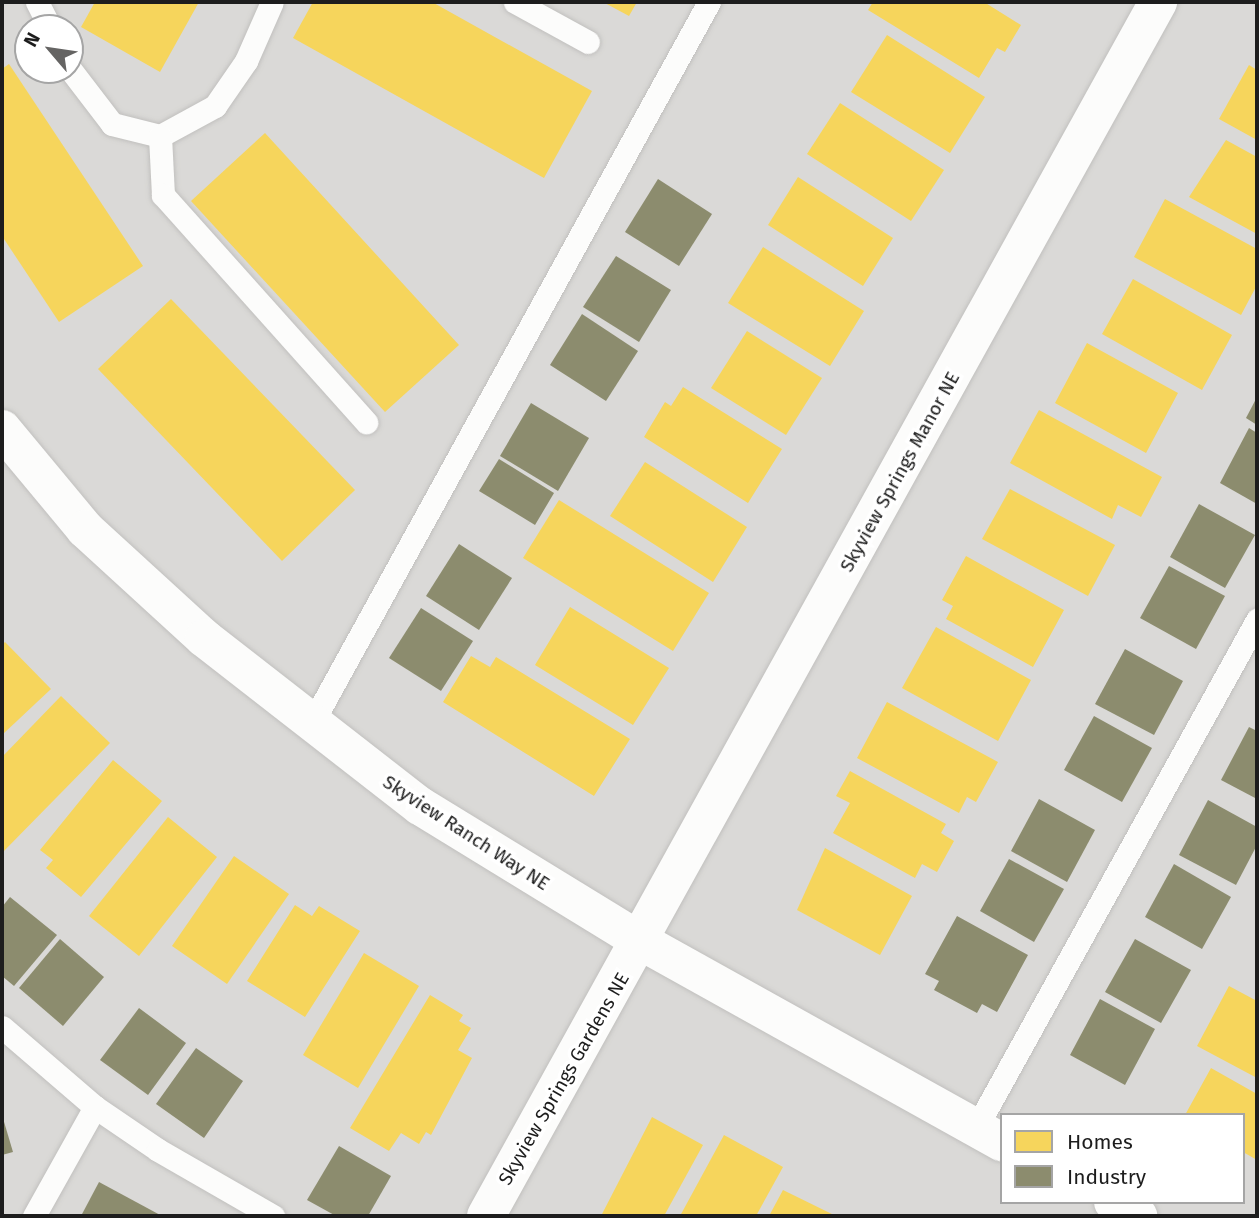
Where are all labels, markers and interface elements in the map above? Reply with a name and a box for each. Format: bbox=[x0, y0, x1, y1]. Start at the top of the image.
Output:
north arrow bbox=[14, 14, 84, 84]
text: N bbox=[19, 28, 45, 51]
street label: Skyview Springs Manor NE bbox=[835, 368, 965, 576]
street label: Skyview Ranch Way NE bbox=[378, 771, 554, 895]
street label: Skyview Springs Gardens NE bbox=[494, 969, 634, 1189]
legend bbox=[1000, 1113, 1245, 1204]
text: Homes bbox=[1067, 1129, 1133, 1155]
text: Industry bbox=[1067, 1164, 1146, 1190]

